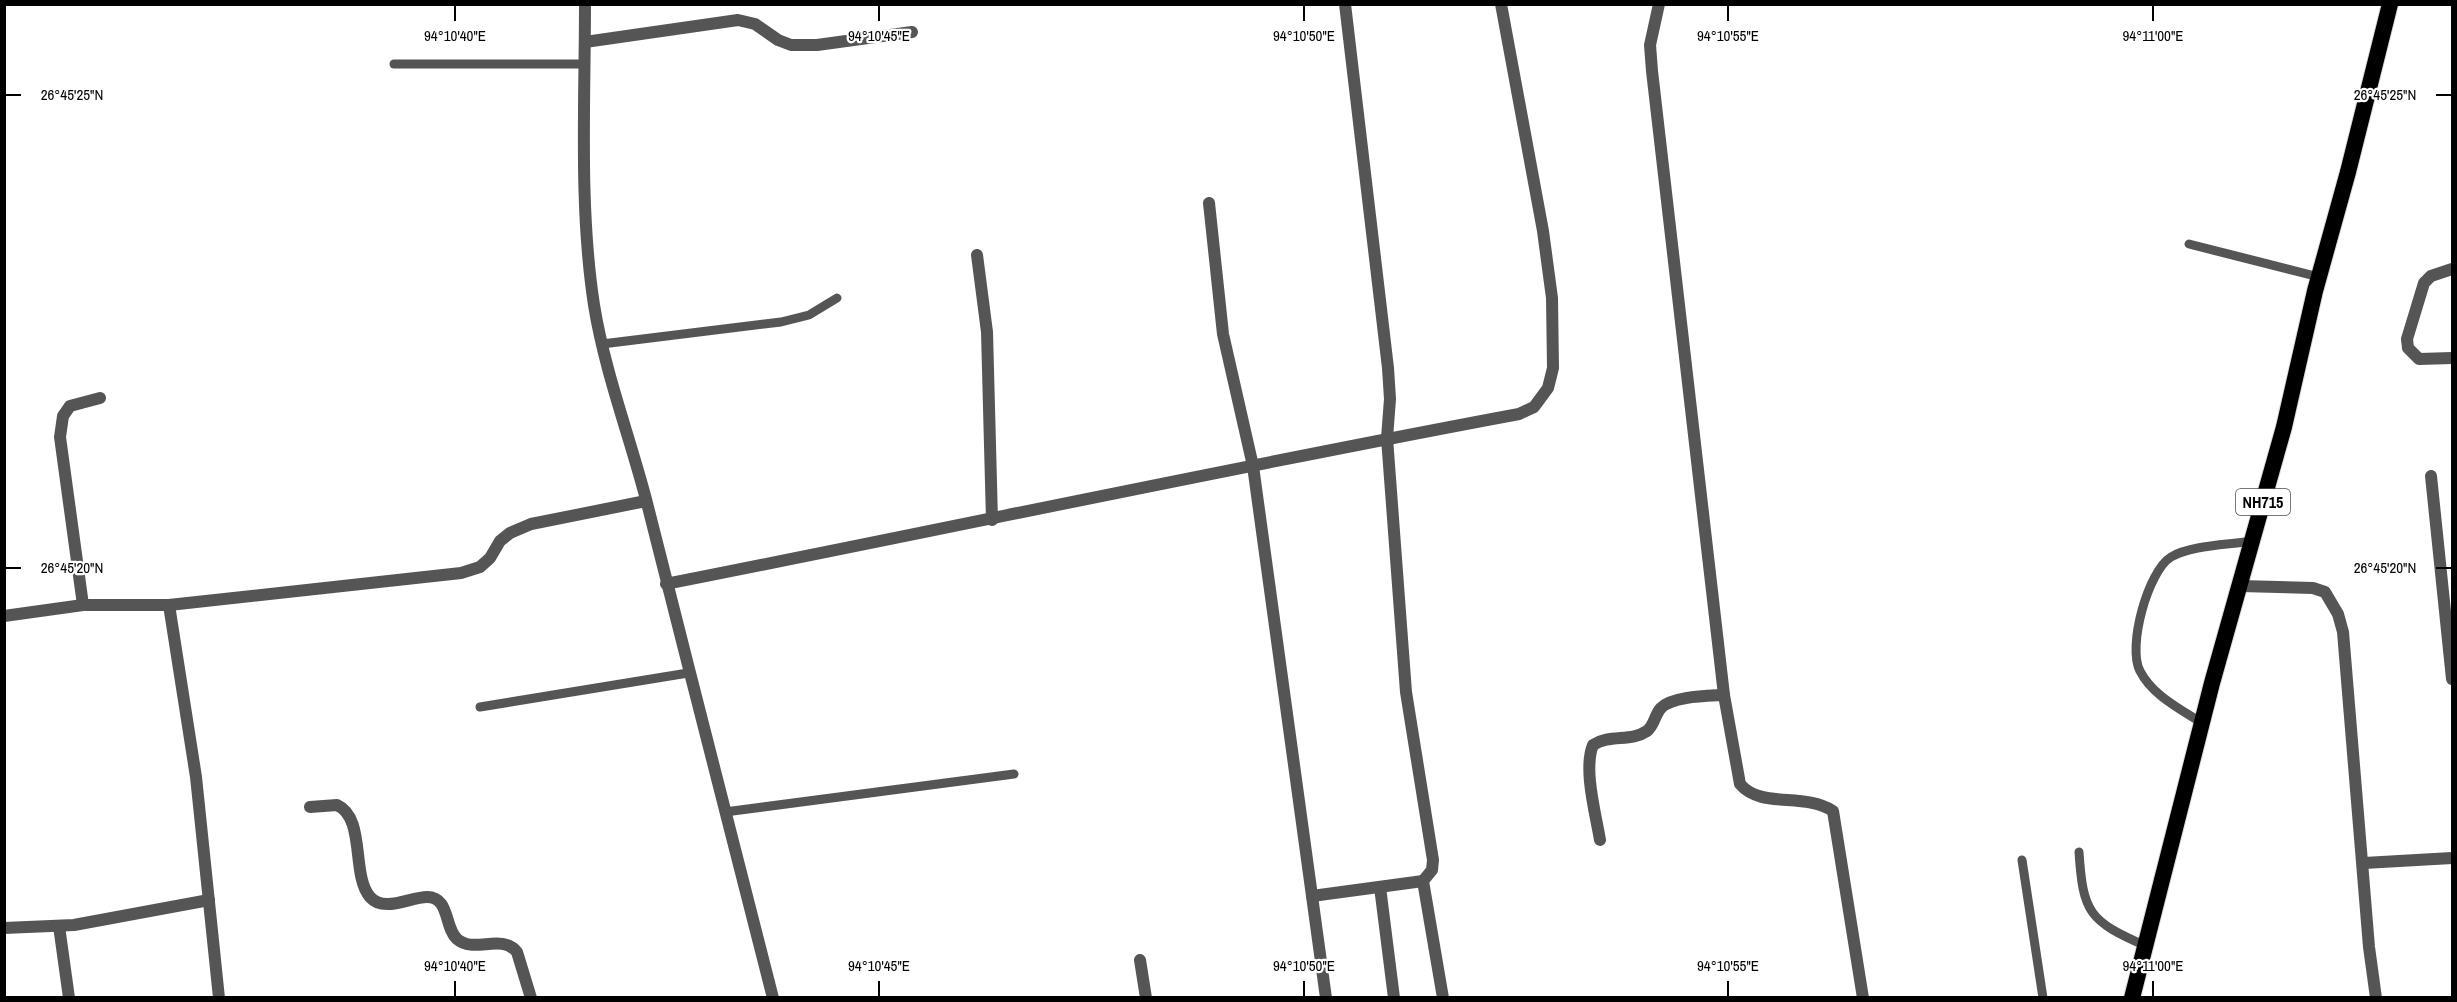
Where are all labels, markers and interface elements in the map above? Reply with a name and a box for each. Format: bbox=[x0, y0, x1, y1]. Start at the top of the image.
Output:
text: 94°10'40"E bbox=[424, 25, 486, 46]
text: 94°10'45"E bbox=[848, 25, 910, 46]
text: 94°10'50"E bbox=[1273, 25, 1335, 46]
text: 94°10'55"E bbox=[1697, 25, 1759, 46]
text: 94°11'00"E bbox=[2122, 25, 2184, 46]
text: 26°45'25"N bbox=[41, 84, 103, 105]
text: 26°45'25"N bbox=[2354, 84, 2416, 105]
road number: NH715 bbox=[2236, 489, 2290, 515]
text: 26°45'20"N bbox=[41, 557, 103, 578]
text: 26°45'20"N bbox=[2354, 557, 2416, 578]
text: 94°10'40"E bbox=[424, 955, 486, 976]
text: 94°10'45"E bbox=[848, 955, 910, 976]
text: 94°10'50"E bbox=[1273, 955, 1335, 976]
text: 94°10'55"E bbox=[1697, 955, 1759, 976]
text: 94°11'00"E bbox=[2122, 955, 2184, 976]

